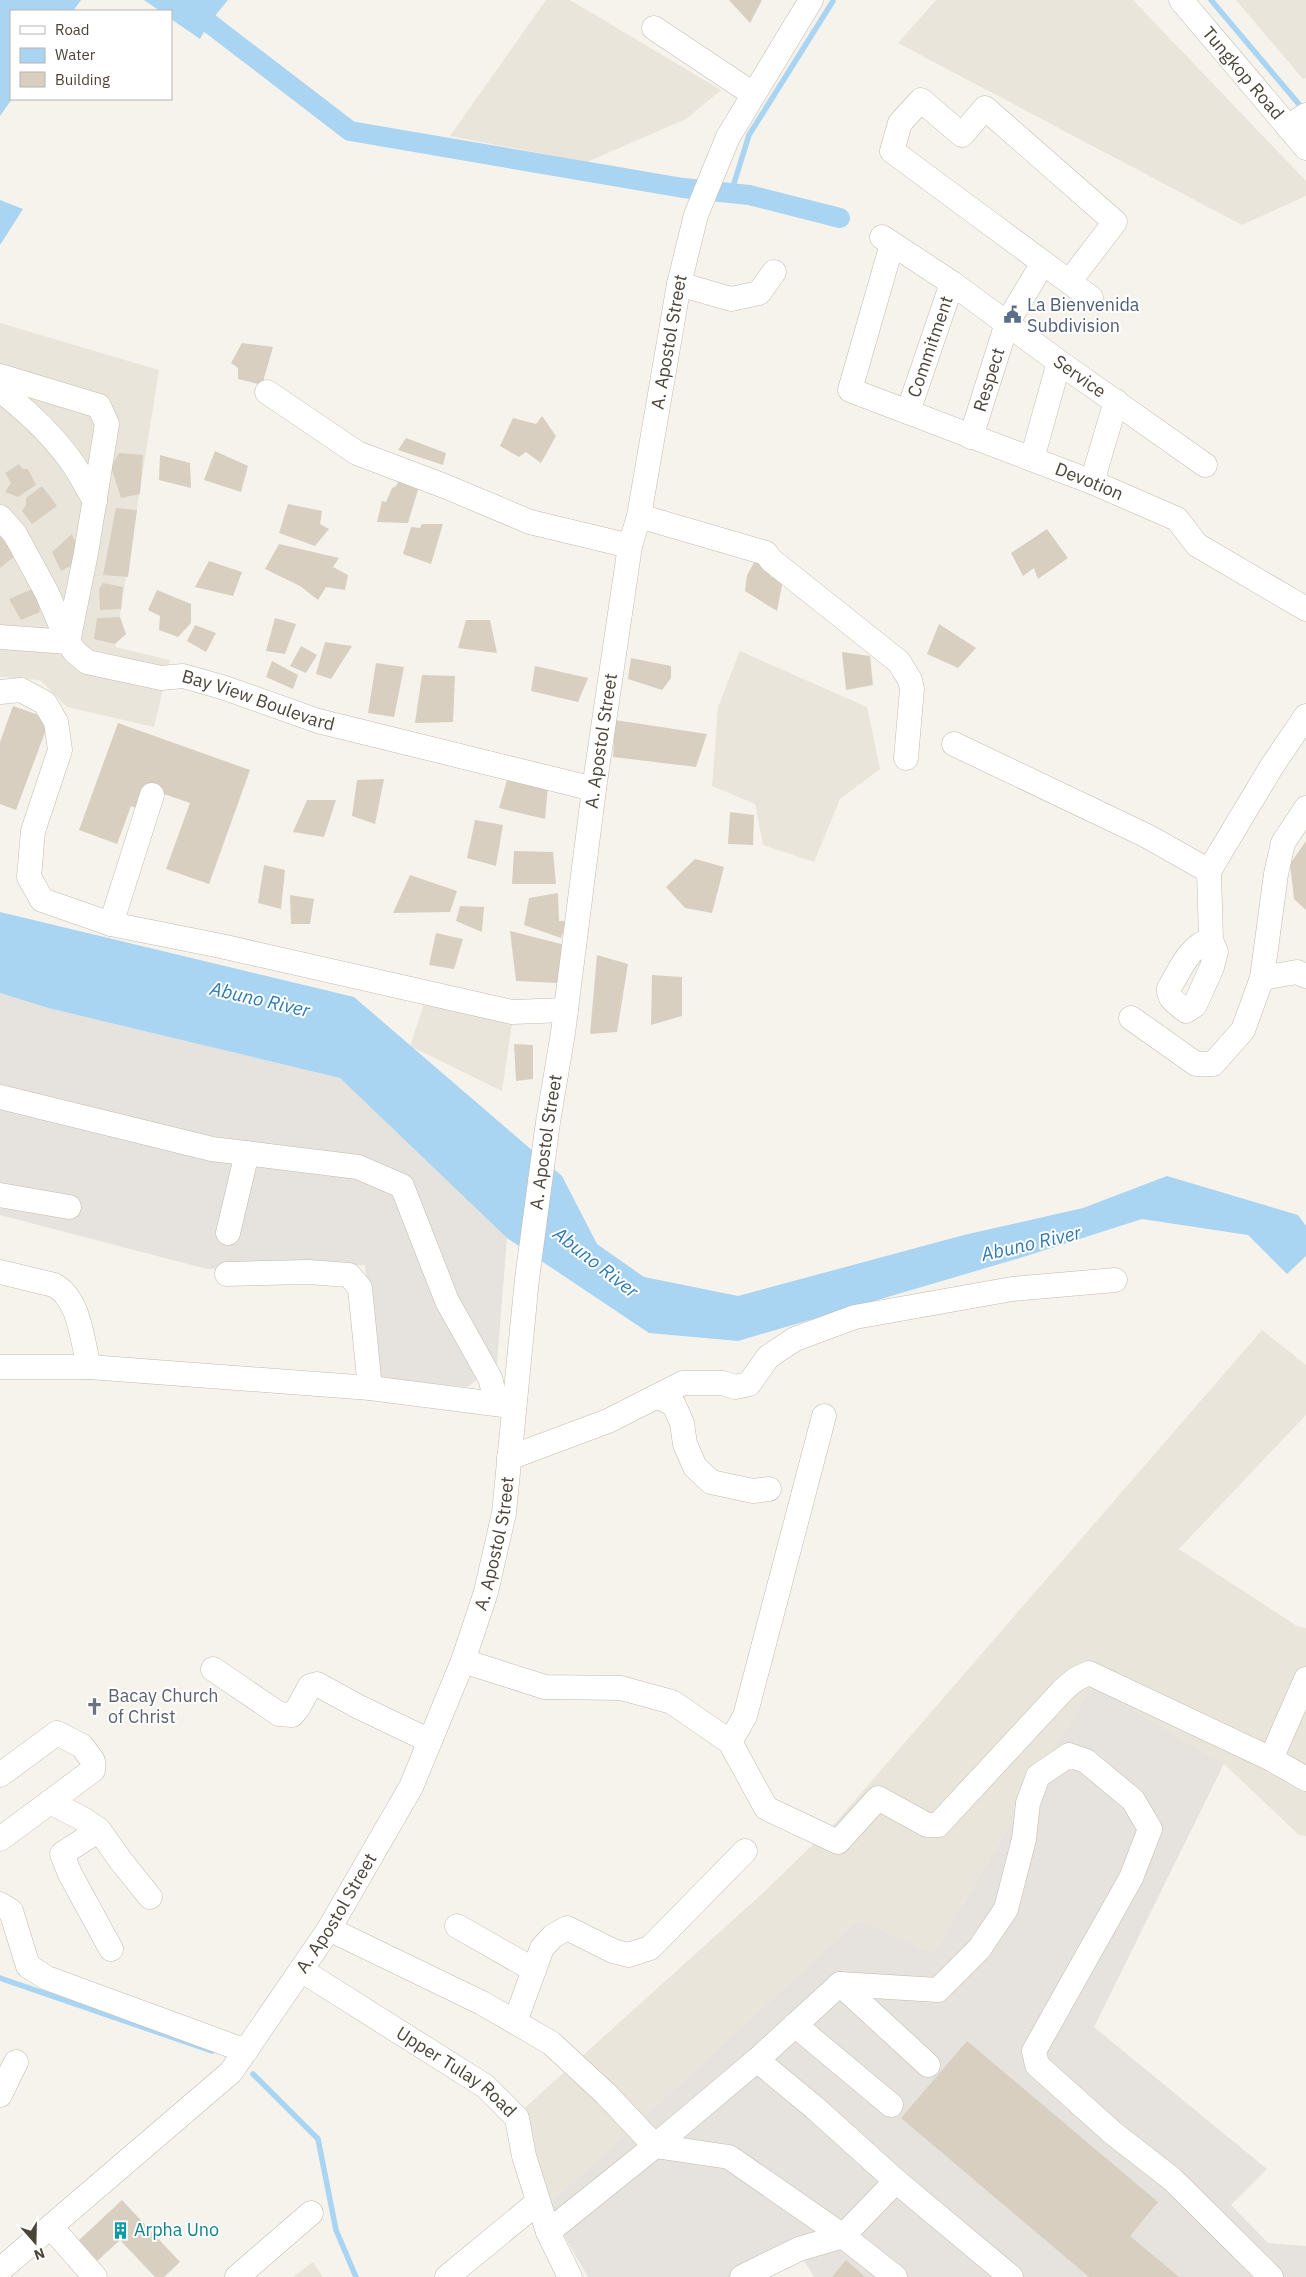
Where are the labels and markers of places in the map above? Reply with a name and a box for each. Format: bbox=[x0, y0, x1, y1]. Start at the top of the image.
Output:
place label: La Bienvenida Subdivision bbox=[1027, 293, 1140, 337]
public building icon: La Bienvenida Subdivision bbox=[1003, 305, 1023, 325]
place label: Bacay Church of Christ bbox=[108, 1684, 219, 1728]
church icon: Bacay Church of Christ bbox=[84, 1696, 104, 1716]
place label: Arpha Uno bbox=[134, 2218, 219, 2241]
building icon: Arpha Uno bbox=[110, 2220, 130, 2240]

